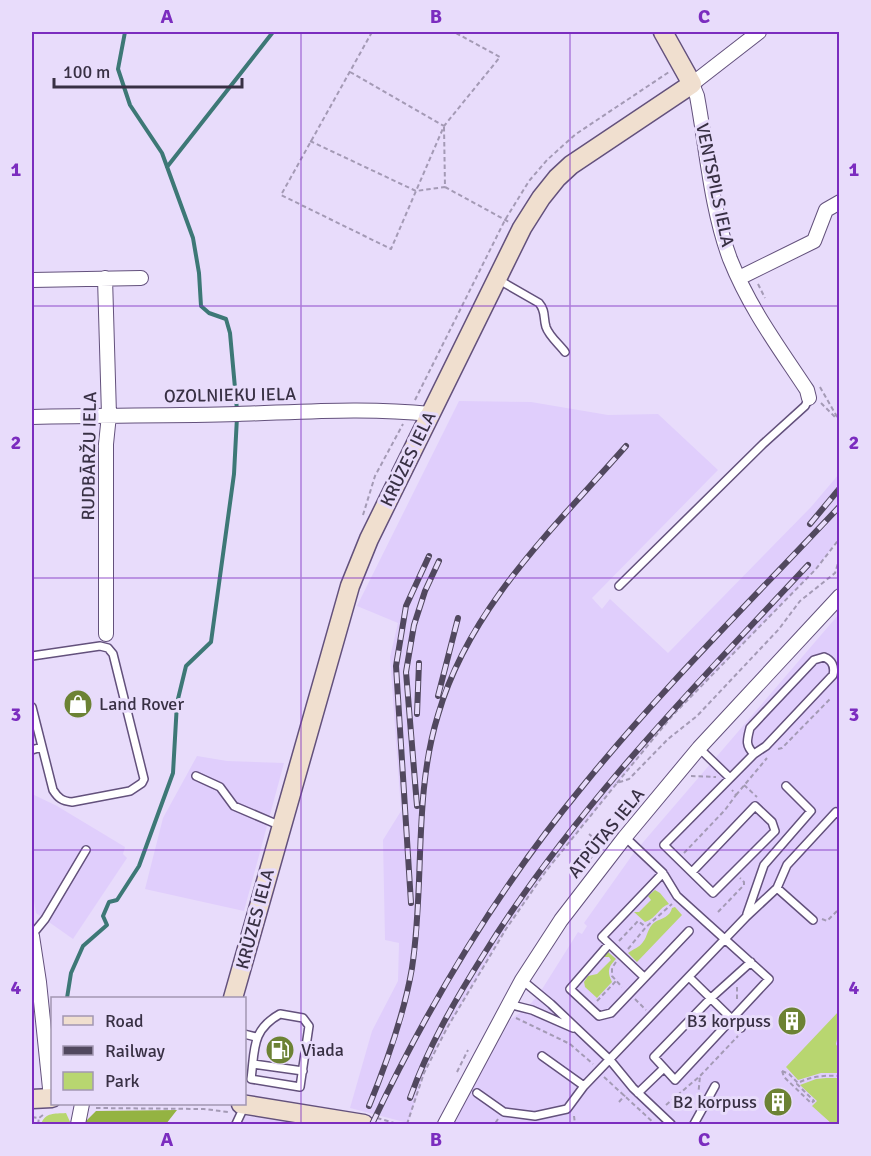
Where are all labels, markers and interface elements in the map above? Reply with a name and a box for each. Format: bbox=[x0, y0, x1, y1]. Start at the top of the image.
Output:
text: A bbox=[161, 4, 174, 29]
text: B bbox=[430, 4, 442, 29]
text: C bbox=[698, 4, 710, 29]
scale bar bbox=[54, 51, 242, 89]
text: 100 m bbox=[63, 61, 110, 83]
street label: VENTSPILS IELA bbox=[691, 121, 739, 249]
text: 1 bbox=[11, 157, 22, 182]
text: 1 bbox=[849, 157, 860, 182]
street label: OZOLNIEKU IELA bbox=[164, 383, 296, 407]
street label: RUDBĀRŽU IELA bbox=[77, 391, 101, 521]
street label: KRŪZES IELA bbox=[376, 408, 440, 510]
text: 2 bbox=[11, 430, 21, 455]
text: 2 bbox=[849, 430, 859, 455]
shop icon: Land Rover bbox=[62, 688, 94, 720]
place label: Land Rover bbox=[99, 693, 184, 715]
text: 3 bbox=[11, 702, 21, 727]
text: 3 bbox=[849, 702, 859, 727]
street label: ATPŪTAS IELA bbox=[563, 784, 649, 882]
street label: KRŪZES IELA bbox=[231, 866, 279, 972]
text: 4 bbox=[11, 975, 22, 1000]
text: 4 bbox=[849, 975, 860, 1000]
legend bbox=[51, 997, 246, 1105]
building icon: B3 korpuss bbox=[776, 1005, 808, 1037]
text: Road bbox=[105, 1010, 144, 1032]
place label: B3 korpuss bbox=[687, 1010, 771, 1032]
fuel station icon: Viada bbox=[264, 1034, 296, 1066]
place label: Viada bbox=[301, 1039, 344, 1061]
text: Railway bbox=[105, 1040, 166, 1062]
text: Park bbox=[105, 1070, 140, 1092]
building icon: B2 korpuss bbox=[762, 1086, 794, 1118]
place label: B2 korpuss bbox=[673, 1091, 757, 1113]
text: A bbox=[161, 1127, 174, 1152]
text: B bbox=[430, 1127, 442, 1152]
text: C bbox=[698, 1127, 710, 1152]

